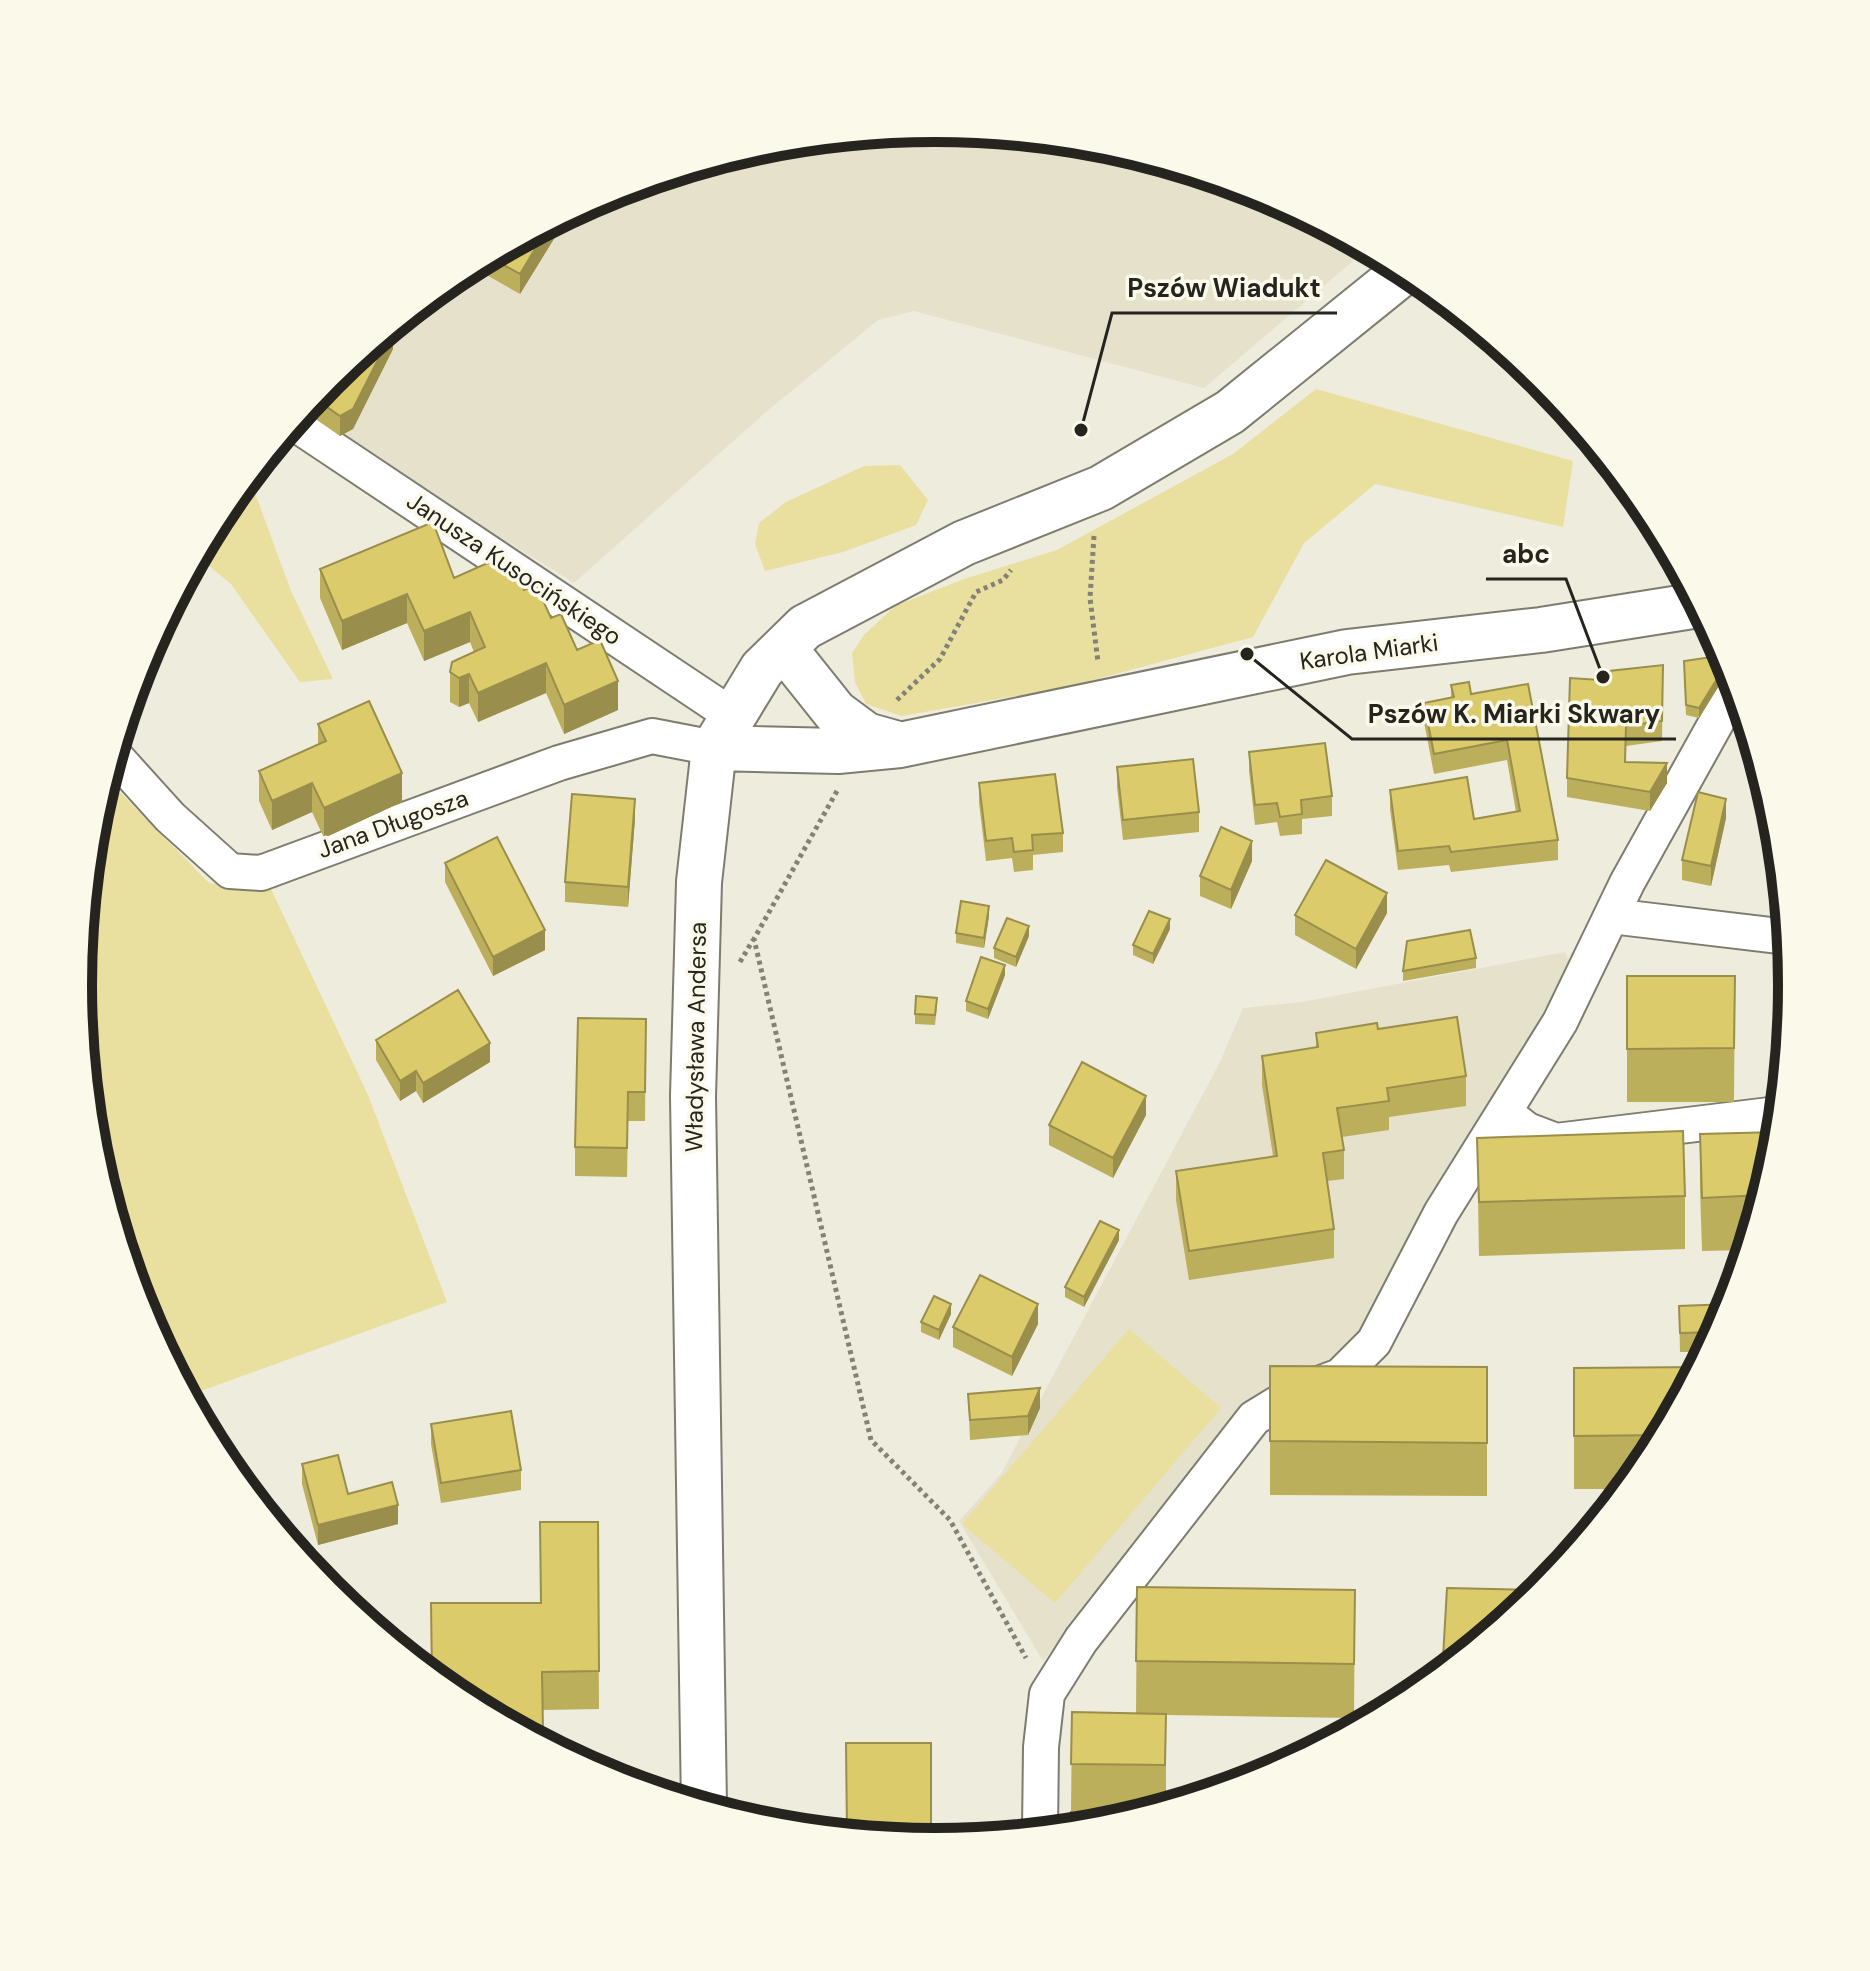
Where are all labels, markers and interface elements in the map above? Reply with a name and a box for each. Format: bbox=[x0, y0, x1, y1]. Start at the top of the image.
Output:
callout: Pszów Wiadukt bbox=[1112, 263, 1337, 313]
text: Pszów Wiadukt bbox=[1127, 271, 1321, 305]
street label: Janusza Kusocińskiego bbox=[401, 485, 628, 652]
callout: abc bbox=[1486, 529, 1566, 579]
text: abc bbox=[1502, 537, 1550, 571]
street label: Karola Miarki bbox=[1298, 626, 1440, 677]
callout: Pszów K. Miarki Skwary bbox=[1352, 689, 1676, 739]
text: Pszów K. Miarki Skwary bbox=[1368, 697, 1660, 731]
street label: Jana Długosza bbox=[313, 782, 472, 865]
street label: Władysława Andersa bbox=[678, 921, 713, 1153]

